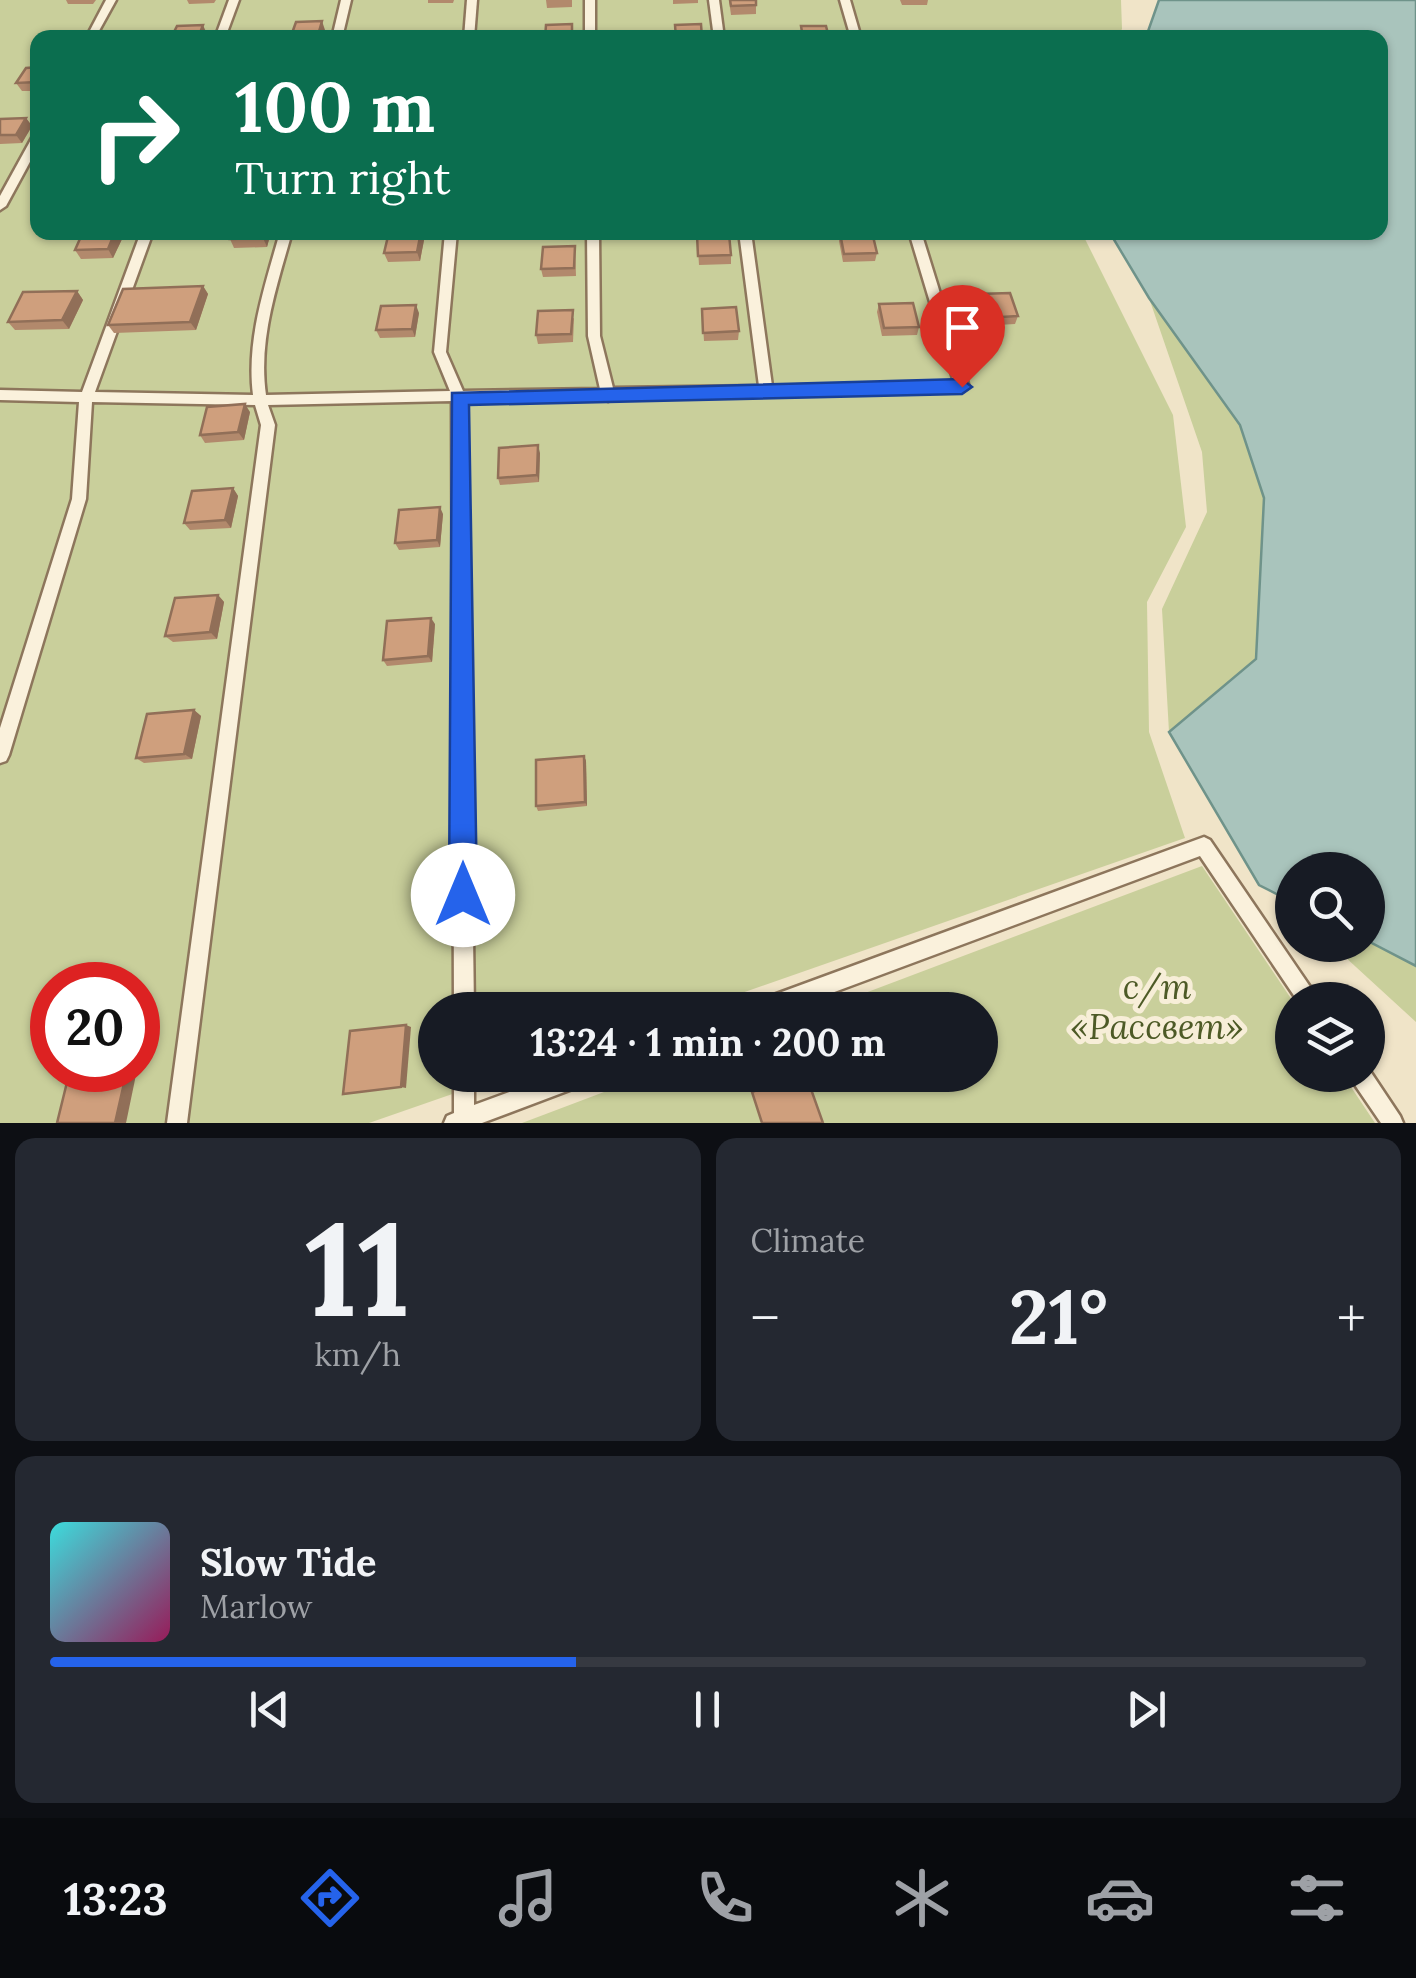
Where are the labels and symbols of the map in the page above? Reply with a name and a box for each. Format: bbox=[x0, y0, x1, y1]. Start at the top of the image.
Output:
pin bbox=[920, 285, 1005, 388]
position arrow bbox=[411, 843, 515, 947]
speed limit sign: 20 bbox=[30, 962, 160, 1092]
park label: с/т «Рассвет» bbox=[1070, 964, 1244, 1049]

